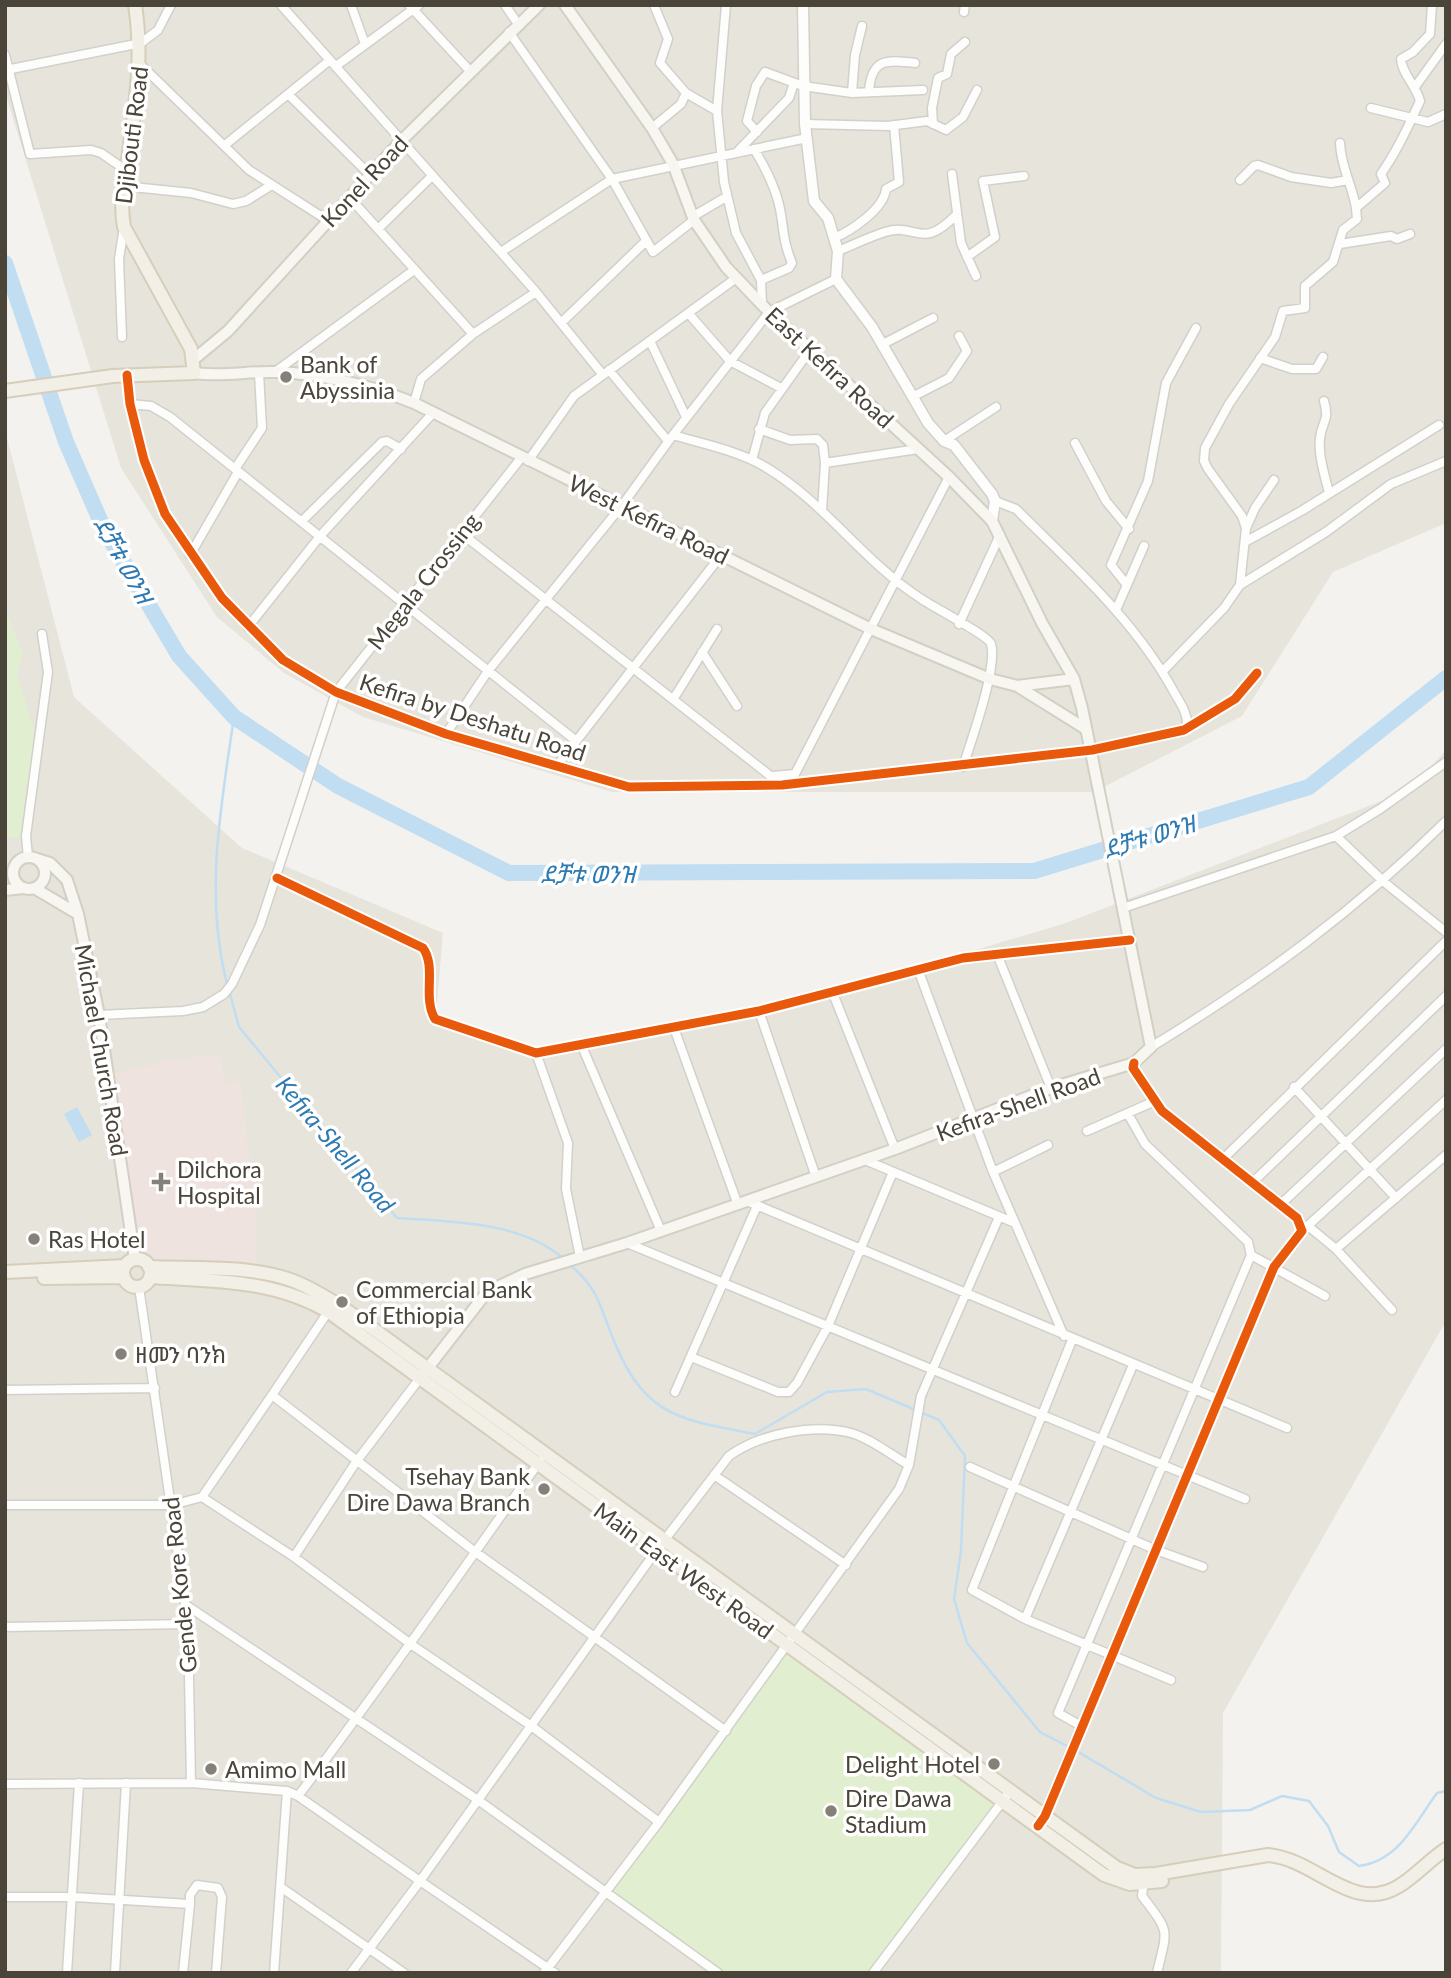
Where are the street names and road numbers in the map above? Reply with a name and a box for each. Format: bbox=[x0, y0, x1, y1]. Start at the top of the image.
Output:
street label: Djibouti Road bbox=[109, 65, 153, 205]
street label: Konel Road bbox=[315, 130, 413, 232]
street label: East Kefira Road bbox=[760, 301, 900, 433]
street label: West Kefira Road bbox=[564, 468, 734, 570]
street label: Megala Crossing bbox=[361, 507, 485, 655]
street label: Kefira by Deshatu Road bbox=[356, 667, 590, 767]
street label: Michael Church Road bbox=[70, 942, 134, 1158]
street label: Kefira-Shell Road bbox=[932, 1061, 1104, 1147]
street label: Gende Kore Road bbox=[156, 1496, 202, 1674]
street label: Main East West Road bbox=[589, 1496, 779, 1644]

